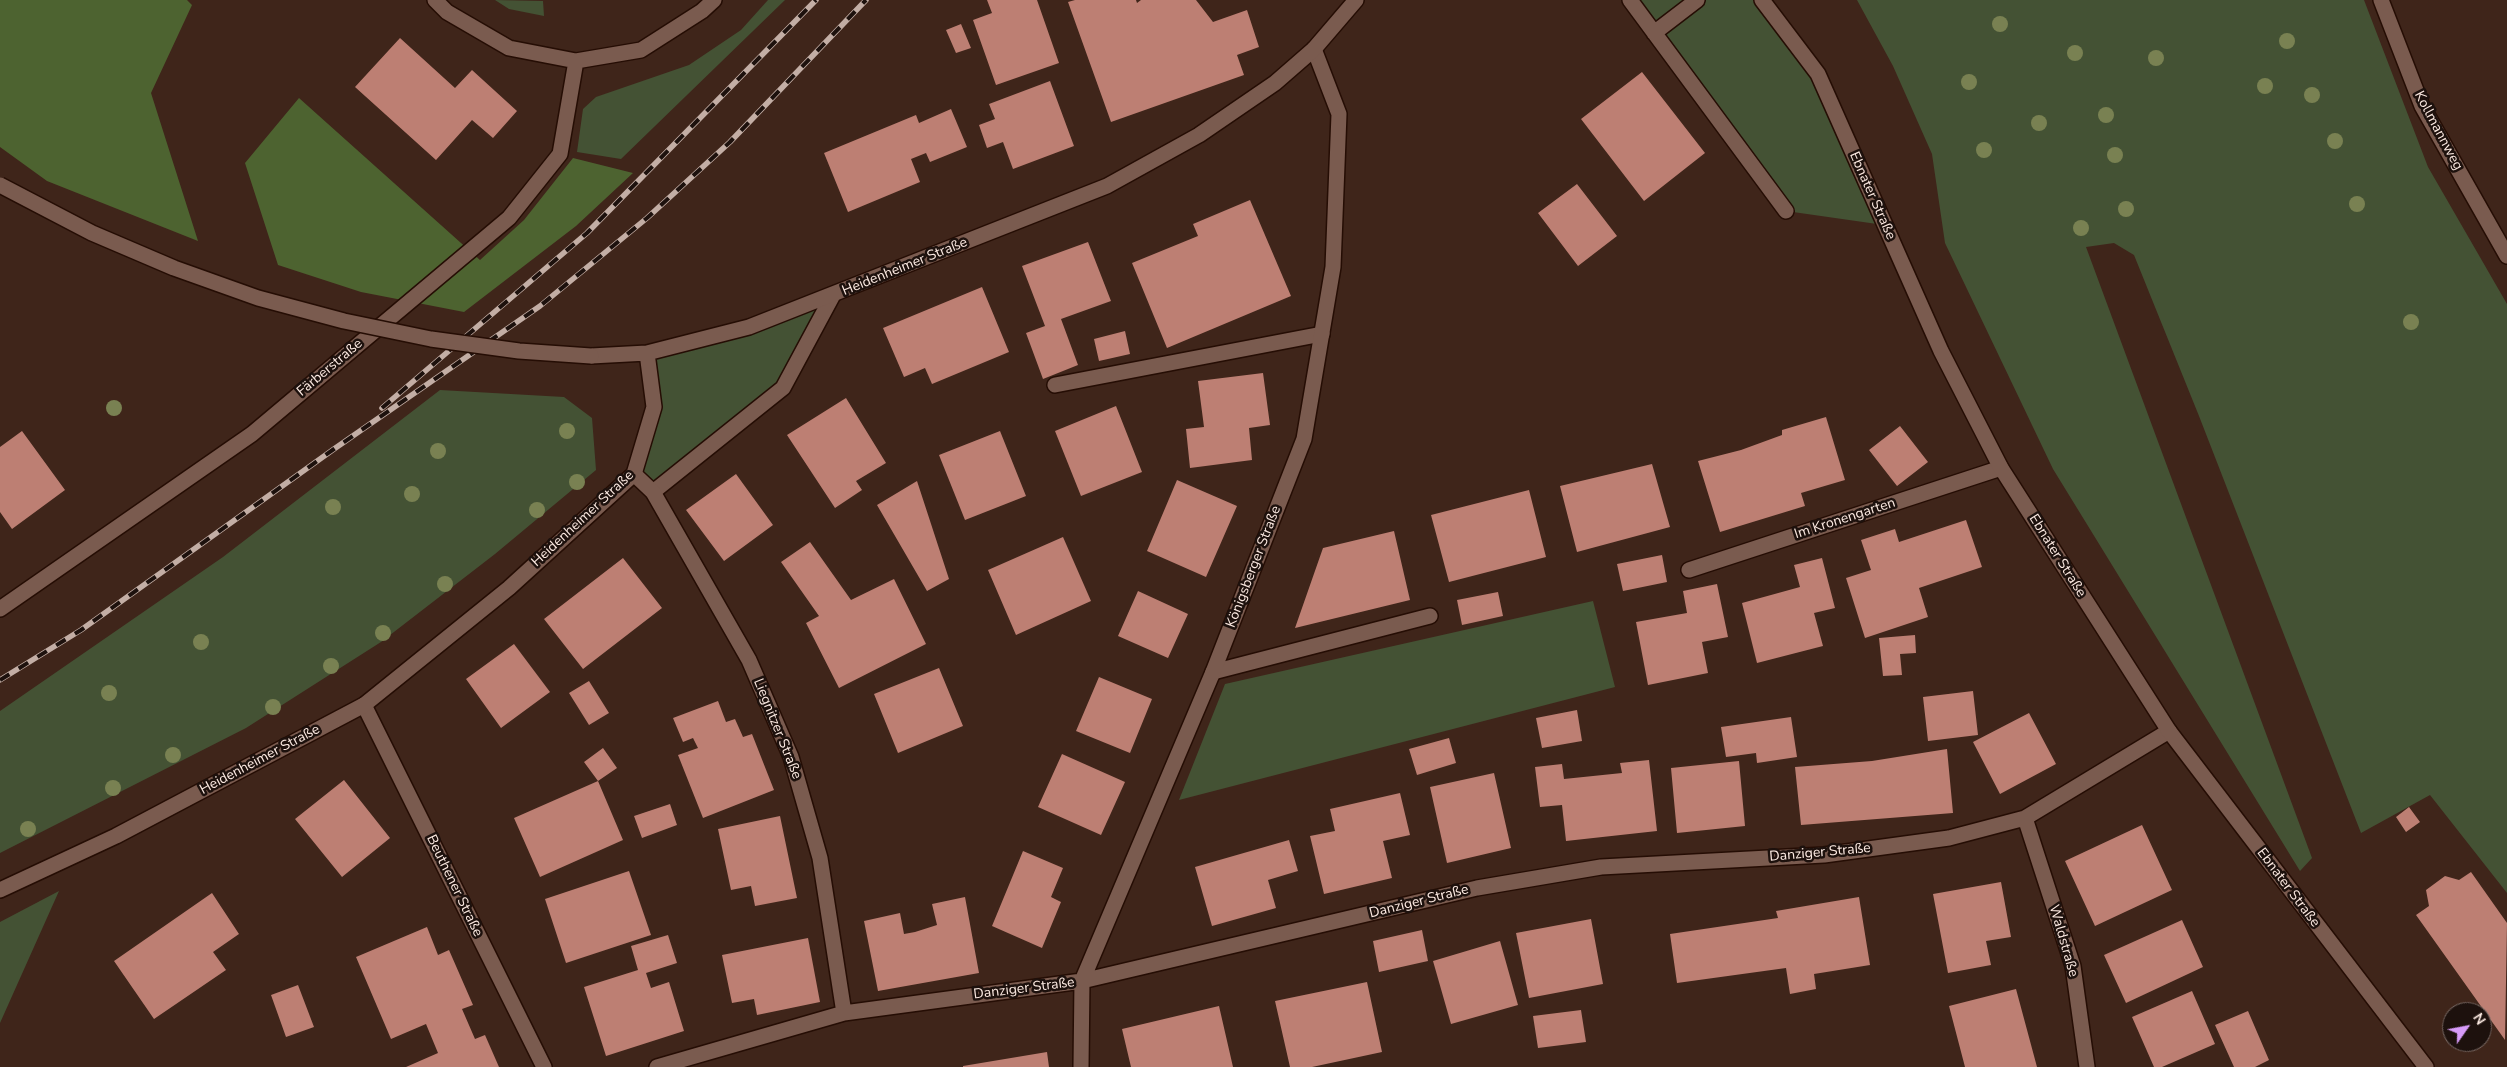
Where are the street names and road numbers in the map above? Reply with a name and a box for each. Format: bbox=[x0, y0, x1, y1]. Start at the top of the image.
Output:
street label: Kollmannweg bbox=[2410, 89, 2466, 173]
street label: Ebnater Straße bbox=[1845, 149, 1899, 243]
street label: Heidenheimer Straße bbox=[840, 234, 970, 300]
street label: Färberstraße bbox=[294, 336, 366, 400]
street label: Heidenheimer Straße bbox=[528, 467, 638, 571]
street label: Im Kronengarten bbox=[1792, 495, 1898, 543]
street label: Königsberger Straße bbox=[1223, 504, 1285, 630]
street label: Ebnater Straße bbox=[2025, 511, 2089, 601]
street label: Liegnitzer Straße bbox=[749, 676, 805, 782]
street label: Heidenheimer Straße bbox=[197, 721, 323, 799]
street label: Beuthener Straße bbox=[422, 832, 486, 940]
street label: Danziger Straße bbox=[1769, 840, 1871, 866]
street label: Ebnater Straße bbox=[2253, 845, 2323, 931]
street label: Danziger Straße bbox=[1368, 882, 1470, 922]
street label: Waldstraße bbox=[2045, 903, 2081, 979]
street label: Danziger Straße bbox=[973, 974, 1075, 1004]

